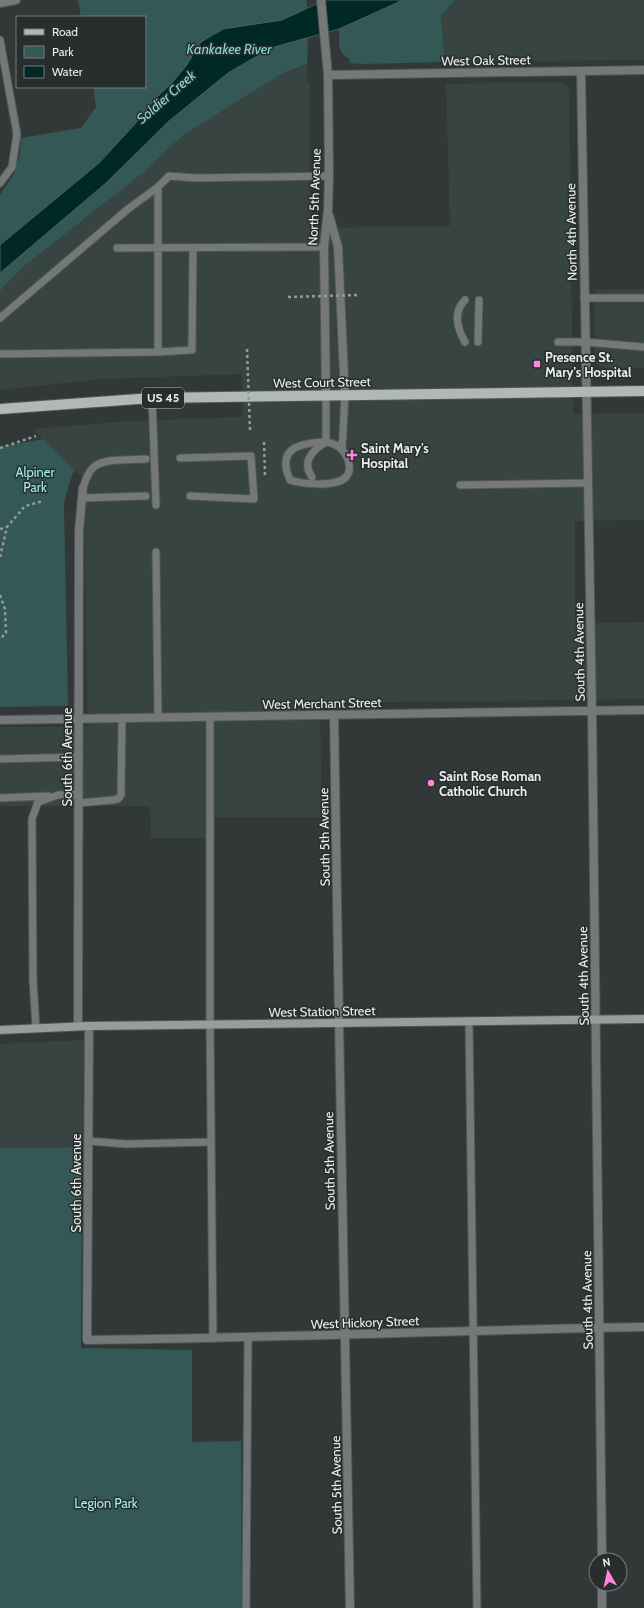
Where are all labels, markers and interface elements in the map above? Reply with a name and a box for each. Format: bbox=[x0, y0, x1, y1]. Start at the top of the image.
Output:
legend bbox=[16, 16, 146, 88]
text: Road bbox=[52, 24, 78, 39]
water label: Kankakee River bbox=[187, 40, 272, 58]
text: Park bbox=[52, 44, 74, 59]
street label: West Oak Street bbox=[441, 51, 531, 69]
text: Water bbox=[52, 64, 83, 79]
water label: Soldier Creek bbox=[133, 66, 200, 128]
street label: North 5th Avenue bbox=[304, 148, 324, 246]
street label: North 4th Avenue bbox=[562, 183, 580, 281]
place label: Presence St. Mary's Hospital bbox=[545, 349, 632, 380]
marker: Presence St. Mary's Hospital bbox=[532, 359, 542, 369]
street label: West Court Street bbox=[273, 373, 372, 391]
road number: US 45 bbox=[142, 388, 184, 408]
place label: Saint Mary's Hospital bbox=[361, 440, 429, 471]
marker: Saint Mary's Hospital bbox=[346, 449, 358, 461]
park label: Alpiner Park bbox=[15, 464, 55, 495]
street label: South 4th Avenue bbox=[570, 602, 588, 702]
street label: West Merchant Street bbox=[262, 694, 382, 712]
street label: South 6th Avenue bbox=[59, 707, 75, 806]
place label: Saint Rose Roman Catholic Church bbox=[439, 768, 541, 799]
marker: Saint Rose Roman Catholic Church bbox=[426, 778, 436, 788]
street label: South 5th Avenue bbox=[315, 787, 333, 886]
street label: South 4th Avenue bbox=[574, 926, 592, 1026]
street label: West Station Street bbox=[268, 1002, 376, 1020]
street label: South 5th Avenue bbox=[320, 1111, 338, 1210]
street label: South 6th Avenue bbox=[68, 1133, 84, 1232]
street label: South 4th Avenue bbox=[578, 1250, 596, 1350]
street label: West Hickory Street bbox=[310, 1312, 420, 1332]
street label: South 5th Avenue bbox=[327, 1435, 345, 1534]
park label: Legion Park bbox=[74, 1495, 138, 1511]
north arrow bbox=[588, 1552, 628, 1592]
text: N bbox=[601, 1555, 611, 1570]

